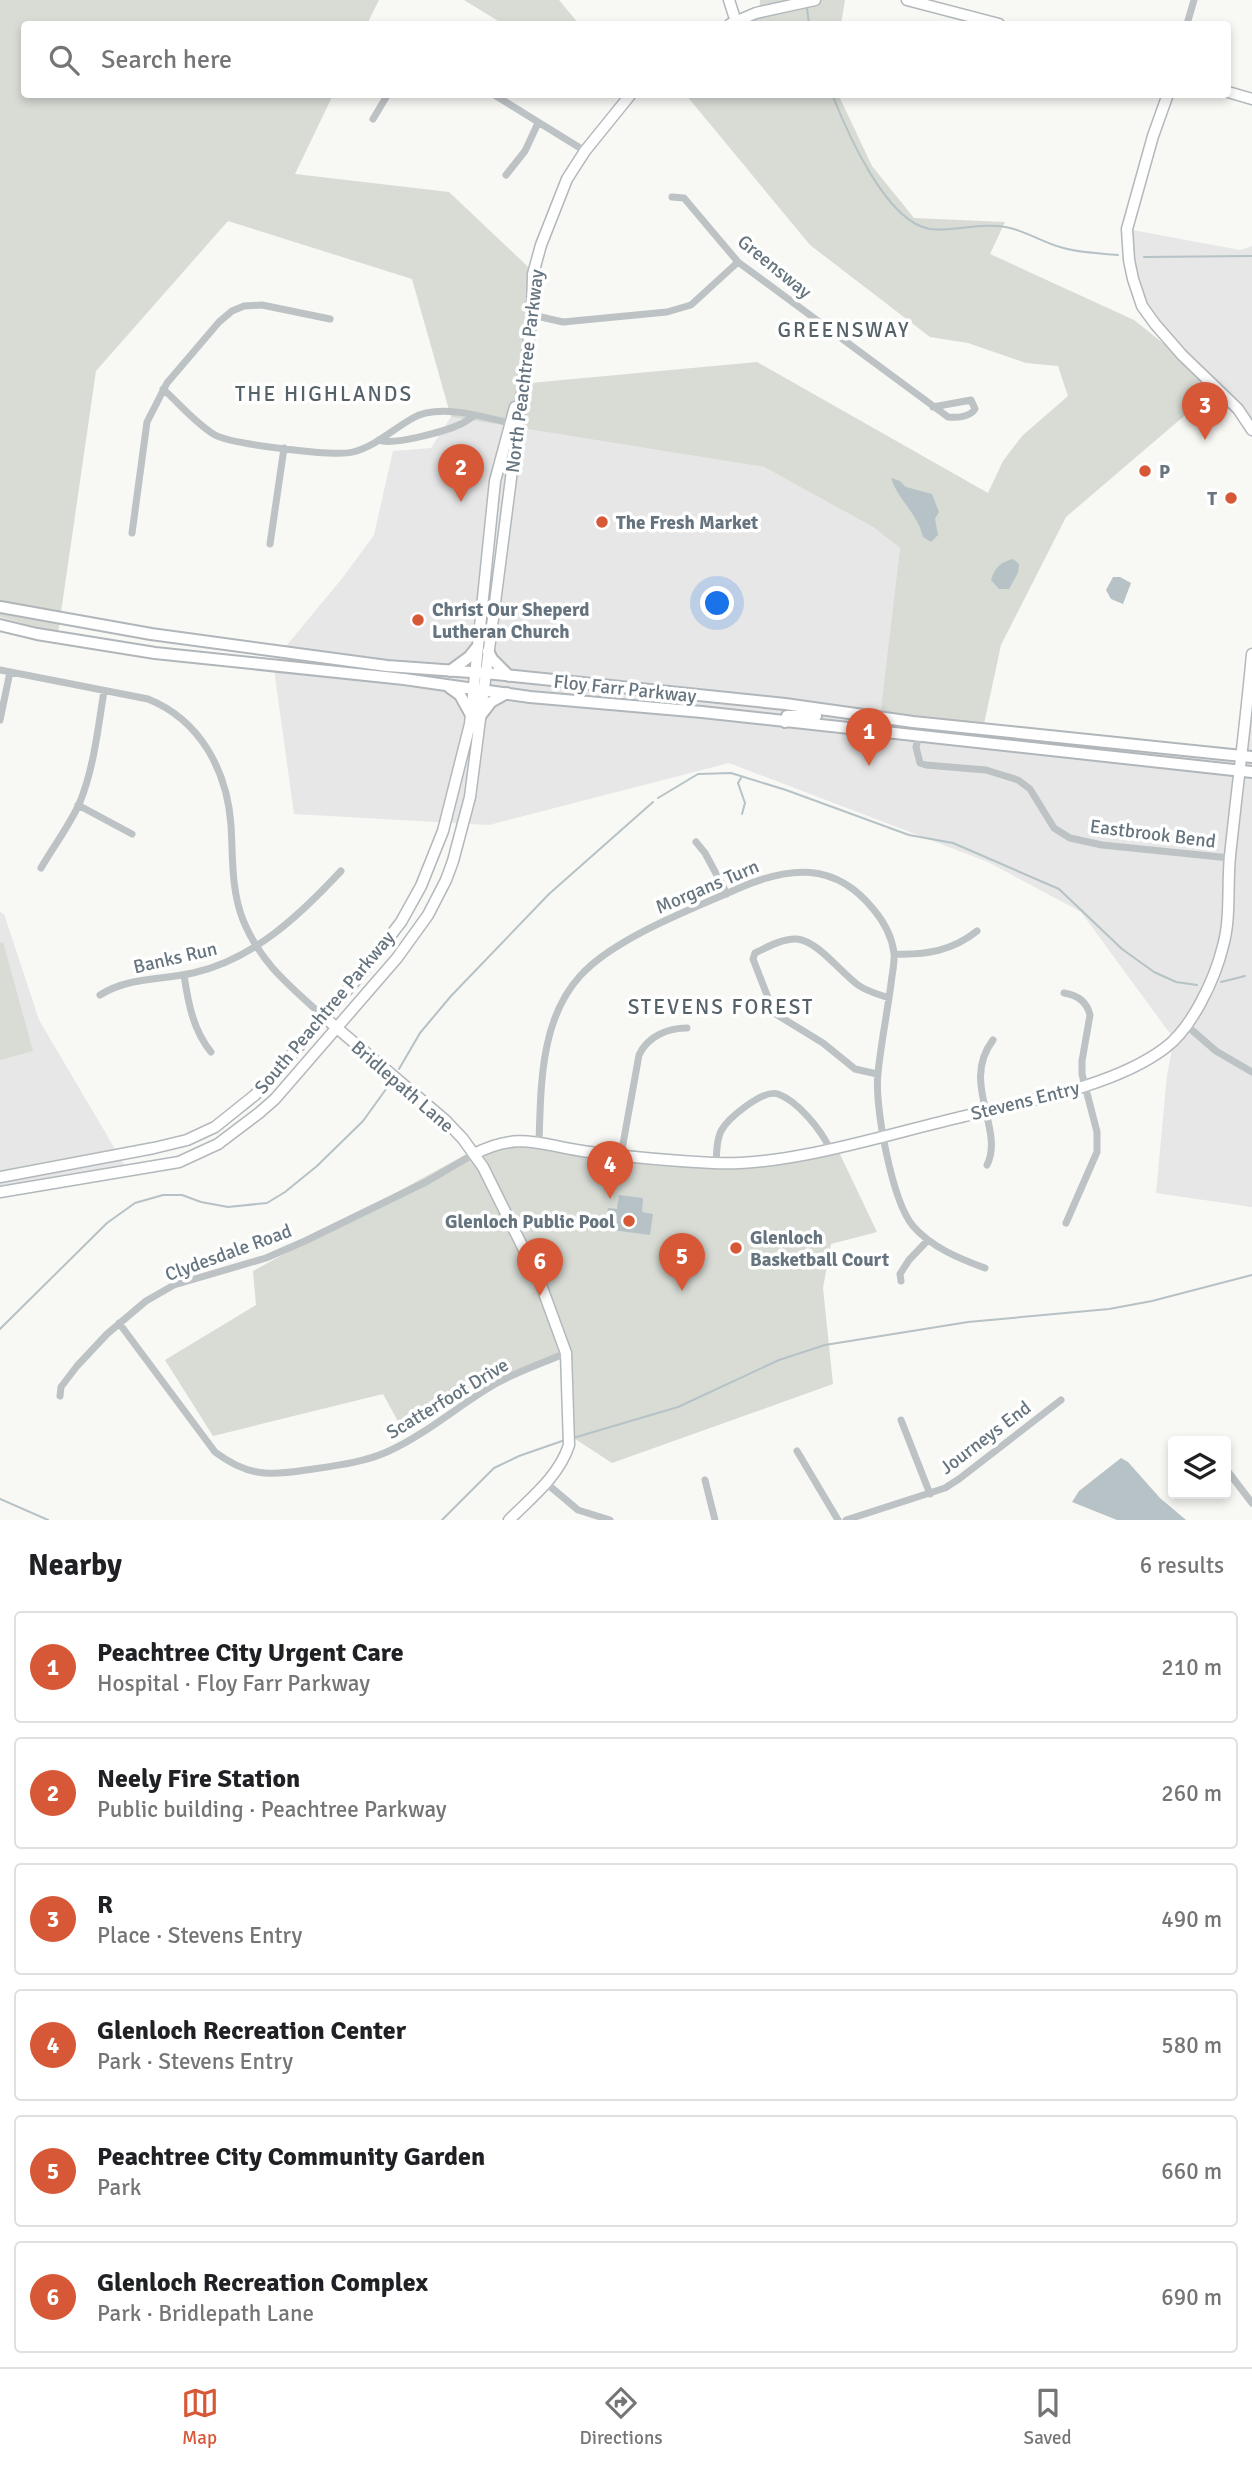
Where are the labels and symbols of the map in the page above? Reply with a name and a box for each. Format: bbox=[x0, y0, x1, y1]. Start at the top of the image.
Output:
street label: Greensway bbox=[732, 230, 816, 304]
street label: North Peachtree Parkway bbox=[501, 268, 549, 474]
district label: GREENSWAY bbox=[778, 317, 910, 343]
district label: THE HIGHLANDS bbox=[235, 381, 413, 407]
pin: 3 bbox=[1182, 382, 1228, 440]
pin: 2 bbox=[438, 444, 484, 502]
place label: P bbox=[1159, 460, 1170, 484]
marker: P bbox=[1137, 463, 1153, 479]
place label: T bbox=[1207, 487, 1217, 511]
marker: T bbox=[1223, 490, 1239, 506]
place label: The Fresh Market bbox=[616, 511, 758, 535]
marker: The Fresh Market bbox=[594, 514, 610, 530]
your location bbox=[700, 586, 734, 620]
place label: Christ Our Sheperd Lutheran Church bbox=[432, 598, 590, 644]
marker: Christ Our Sheperd Lutheran Church bbox=[410, 612, 426, 628]
street label: Floy Farr Parkway bbox=[552, 670, 698, 708]
pin: 1 bbox=[846, 708, 892, 766]
street label: Eastbrook Bend bbox=[1088, 814, 1217, 854]
street label: Morgans Turn bbox=[652, 854, 763, 919]
street label: South Peachtree Parkway bbox=[250, 926, 400, 1099]
street label: Banks Run bbox=[131, 937, 219, 979]
district label: STEVENS FOREST bbox=[628, 994, 814, 1020]
street label: Bridlepath Lane bbox=[346, 1036, 459, 1138]
street label: Stevens Entry bbox=[968, 1076, 1082, 1126]
pin: 4 bbox=[587, 1141, 633, 1199]
place label: Glenloch Public Pool bbox=[445, 1210, 615, 1234]
marker: Glenloch Public Pool bbox=[621, 1213, 637, 1229]
street label: Clydesdale Road bbox=[162, 1219, 295, 1287]
place label: Glenloch Basketball Court bbox=[750, 1226, 889, 1272]
pin: 5 bbox=[659, 1233, 705, 1291]
pin: 6 bbox=[517, 1238, 563, 1296]
marker: Glenloch Basketball Court bbox=[728, 1240, 744, 1256]
street label: Scatterfoot Drive bbox=[382, 1353, 513, 1445]
street label: Journeys End bbox=[935, 1396, 1036, 1480]

